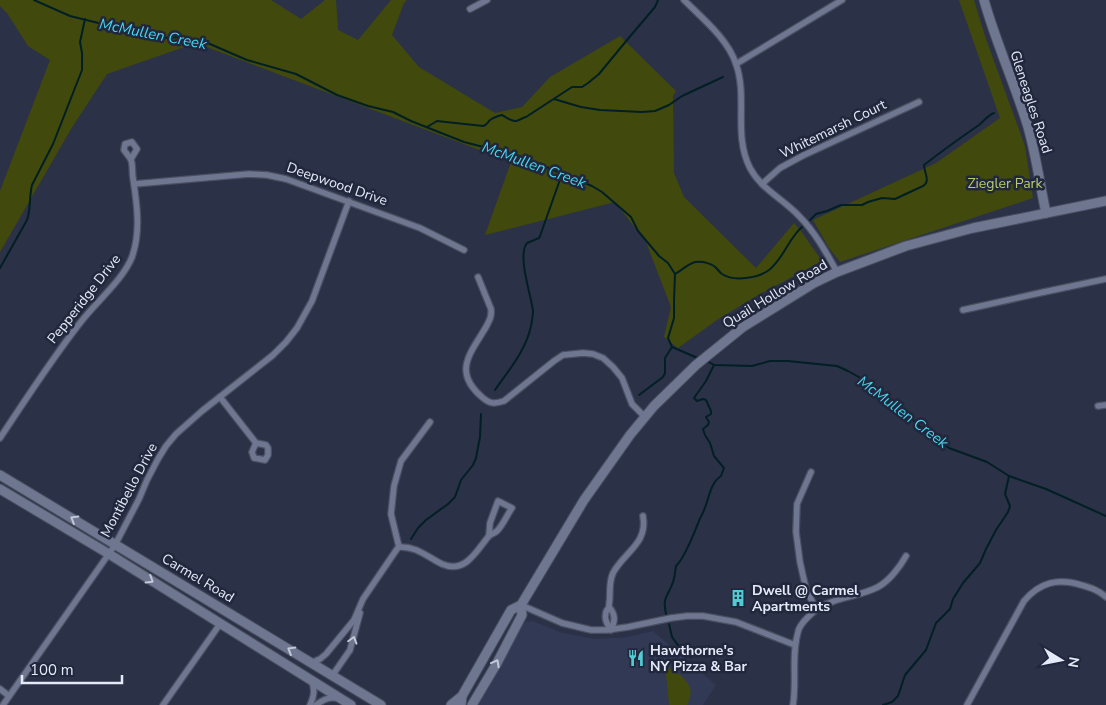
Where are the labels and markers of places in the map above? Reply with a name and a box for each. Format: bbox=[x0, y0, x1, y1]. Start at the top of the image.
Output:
place label: Dwell @ Carmel Apartments bbox=[752, 581, 859, 616]
building icon: Dwell @ Carmel Apartments bbox=[728, 588, 748, 608]
place label: Hawthorne's NY Pizza & Bar bbox=[650, 641, 747, 676]
restaurant icon: Hawthorne's NY Pizza & Bar bbox=[626, 648, 646, 668]

